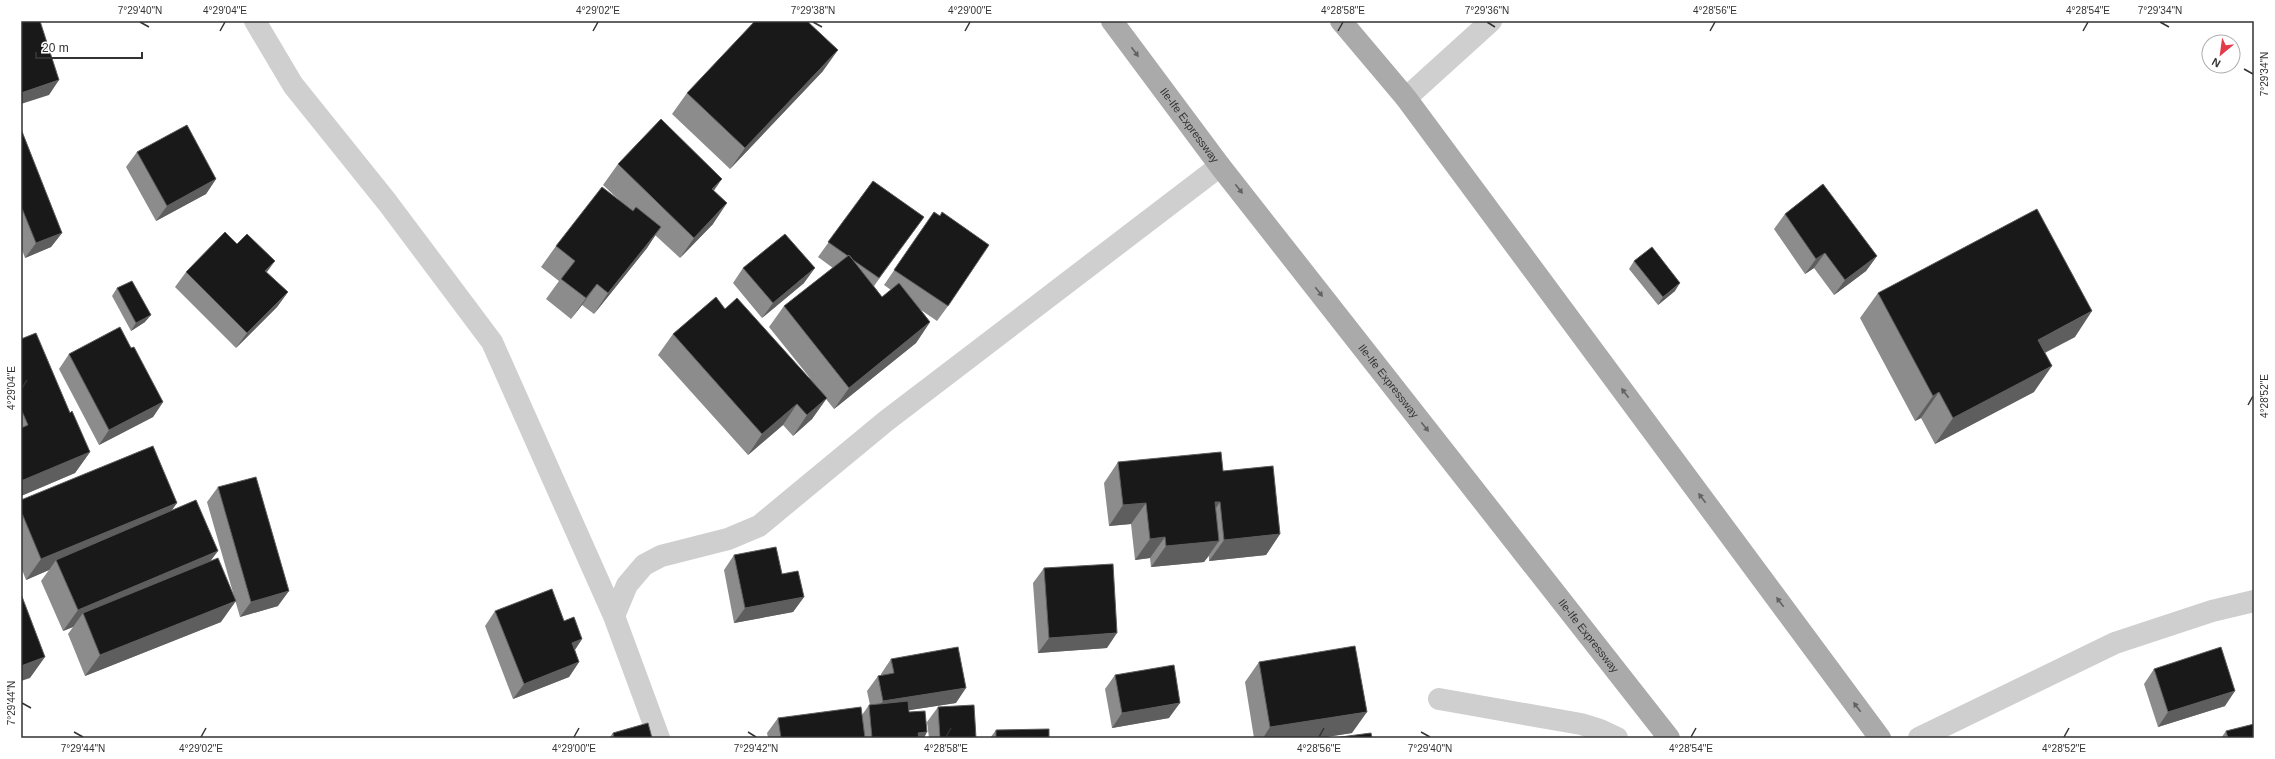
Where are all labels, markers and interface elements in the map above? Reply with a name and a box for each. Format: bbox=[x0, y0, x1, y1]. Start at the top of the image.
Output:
text: 7°29'40"N bbox=[118, 5, 162, 16]
text: 4°29'04"E bbox=[203, 5, 247, 16]
text: 4°29'02"E bbox=[576, 5, 620, 16]
text: 7°29'38"N bbox=[791, 5, 835, 16]
text: 4°29'00"E bbox=[948, 5, 992, 16]
text: 4°28'58"E bbox=[1321, 5, 1365, 16]
text: 7°29'36"N bbox=[1465, 5, 1509, 16]
text: 4°28'56"E bbox=[1693, 5, 1737, 16]
text: 4°28'54"E bbox=[2066, 5, 2110, 16]
text: 7°29'34"N bbox=[2138, 5, 2182, 16]
scale bar bbox=[36, 34, 142, 60]
north arrow bbox=[2201, 34, 2241, 74]
text: 20 m bbox=[42, 41, 69, 55]
one-way arrow bbox=[1131, 47, 1139, 58]
text: 7°29'34"N bbox=[2259, 52, 2270, 96]
text: N bbox=[2210, 56, 2223, 70]
street label: Ile-Ife Expressway bbox=[1158, 86, 1222, 165]
one-way arrow bbox=[1234, 184, 1243, 195]
one-way arrow bbox=[1315, 286, 1323, 297]
street label: Ile-Ife Expressway bbox=[1356, 342, 1421, 420]
text: 4°29'04"E bbox=[6, 366, 17, 410]
text: 4°28'52"E bbox=[2259, 374, 2270, 418]
one-way arrow bbox=[1621, 388, 1629, 399]
one-way arrow bbox=[1421, 421, 1430, 432]
one-way arrow bbox=[1698, 492, 1707, 503]
street label: Ile-Ife Expressway bbox=[1556, 597, 1622, 675]
one-way arrow bbox=[1776, 597, 1784, 608]
text: 7°29'44"N bbox=[6, 681, 17, 725]
one-way arrow bbox=[1853, 701, 1861, 712]
text: 7°29'44"N bbox=[61, 743, 105, 754]
text: 4°29'02"E bbox=[179, 743, 223, 754]
text: 4°29'00"E bbox=[552, 743, 596, 754]
text: 7°29'42"N bbox=[734, 743, 778, 754]
text: 4°28'58"E bbox=[924, 743, 968, 754]
text: 4°28'56"E bbox=[1297, 743, 1341, 754]
text: 7°29'40"N bbox=[1408, 743, 1452, 754]
text: 4°28'54"E bbox=[1669, 743, 1713, 754]
text: 4°28'52"E bbox=[2042, 743, 2086, 754]

